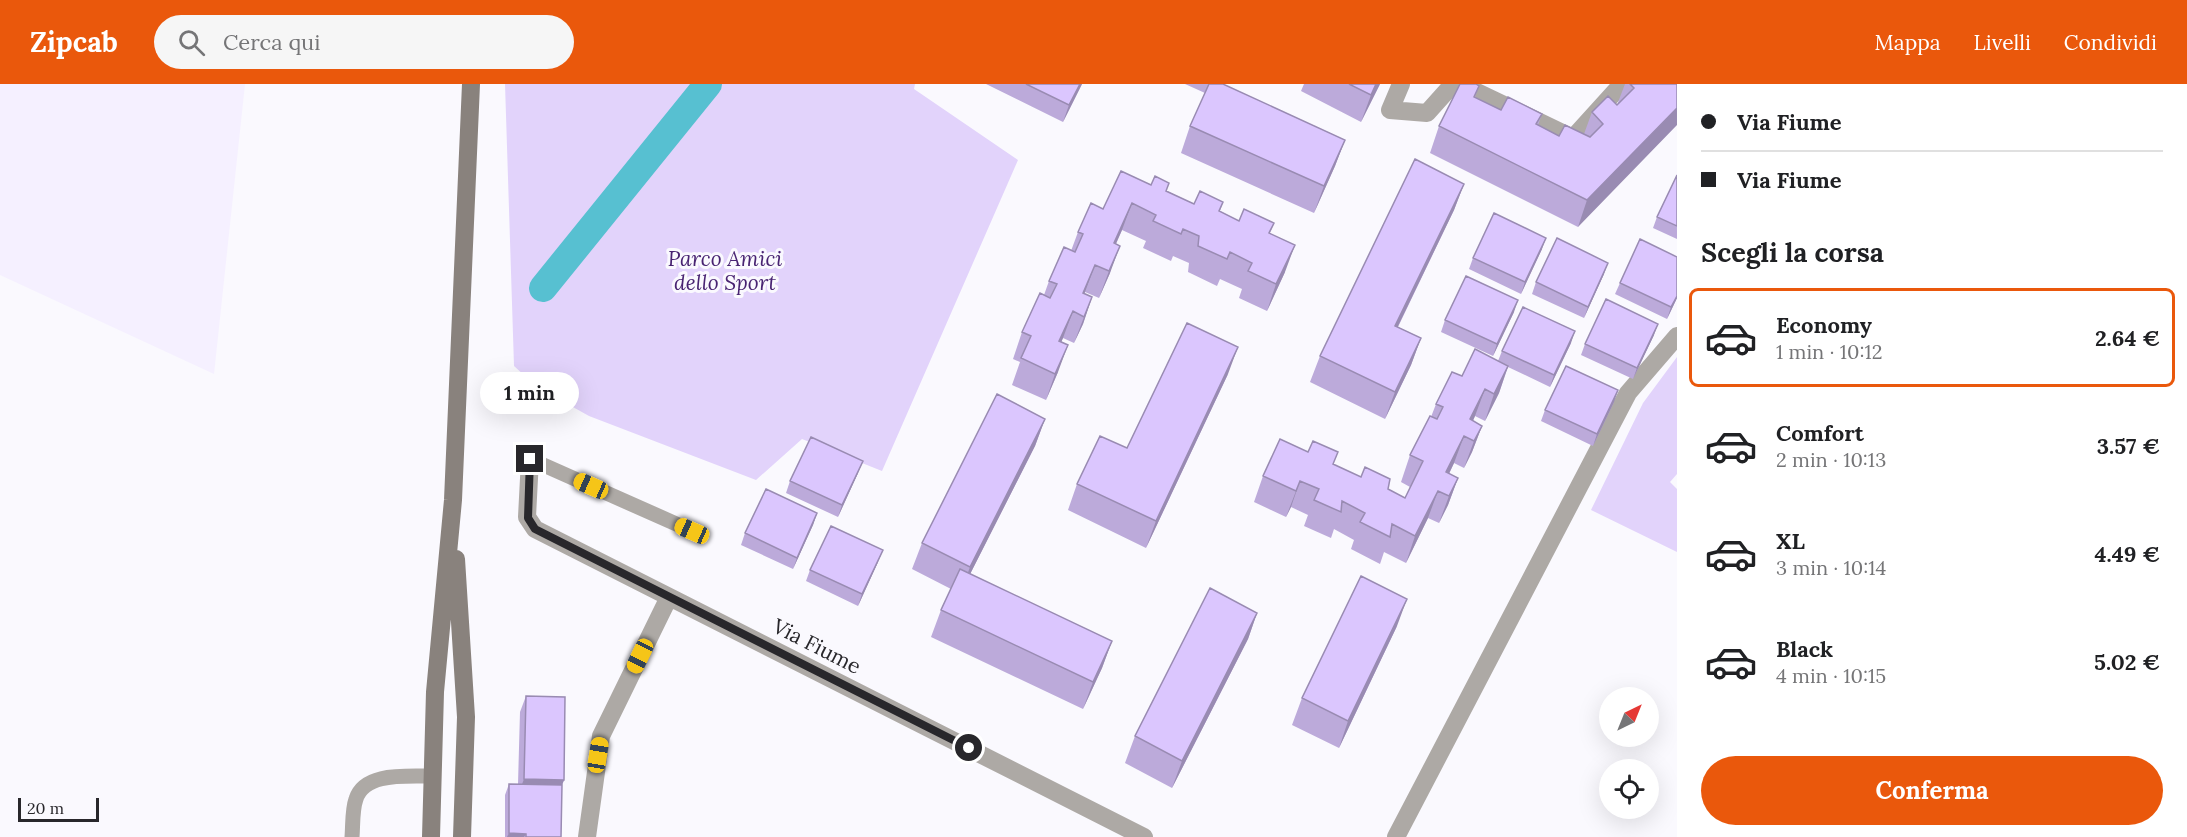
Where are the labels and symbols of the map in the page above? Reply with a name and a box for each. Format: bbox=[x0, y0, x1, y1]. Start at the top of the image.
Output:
park label: Parco Amici dello Sport bbox=[668, 245, 782, 296]
callout: 1 min bbox=[480, 372, 580, 414]
route end bbox=[516, 445, 543, 472]
car bbox=[571, 470, 611, 502]
car bbox=[672, 515, 712, 547]
street label: Via Fiume bbox=[767, 612, 866, 680]
car bbox=[624, 636, 656, 676]
north arrow bbox=[1599, 687, 1659, 747]
route start bbox=[955, 734, 982, 761]
car bbox=[586, 736, 610, 774]
scale bar bbox=[18, 795, 99, 822]

